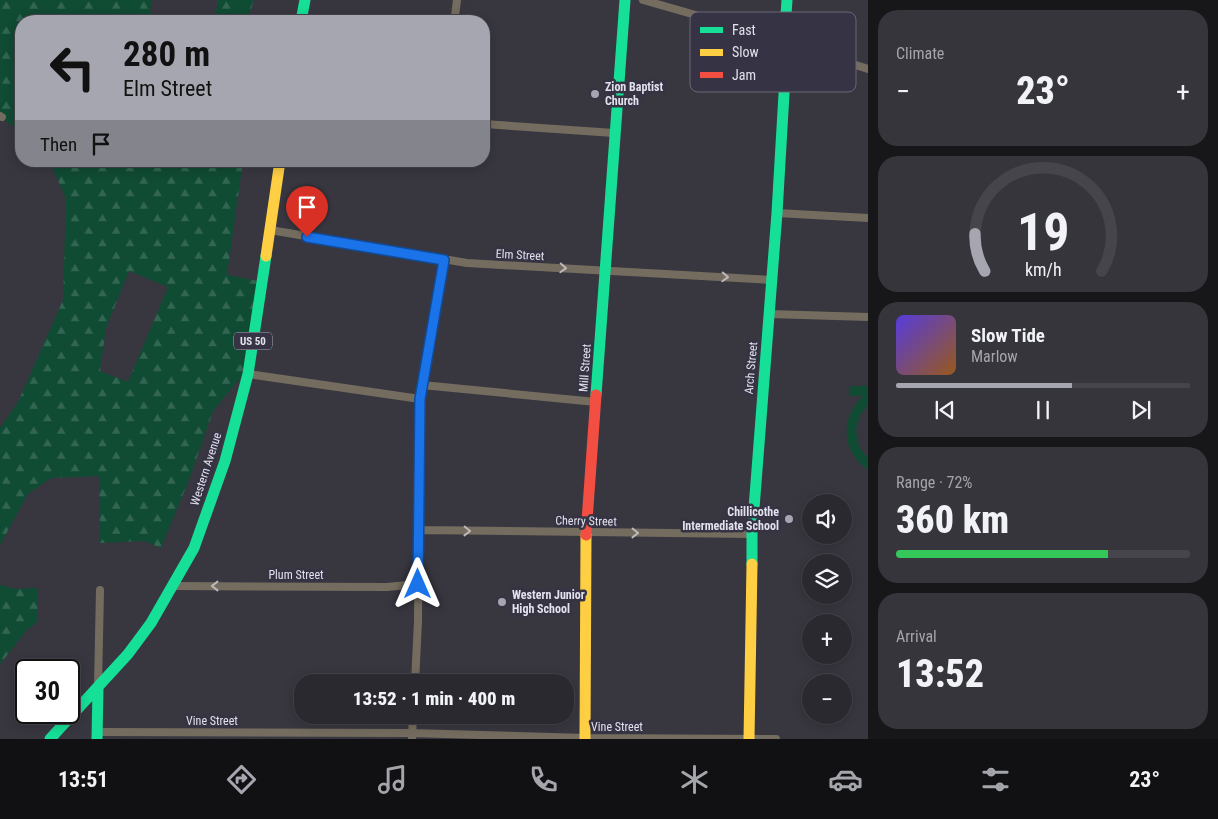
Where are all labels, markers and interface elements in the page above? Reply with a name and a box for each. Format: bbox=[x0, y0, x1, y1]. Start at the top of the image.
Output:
legend bbox=[690, 12, 856, 92]
text: Fast bbox=[732, 22, 756, 38]
text: 280 m bbox=[123, 34, 210, 75]
icon: left bbox=[40, 35, 105, 100]
text: Slow bbox=[732, 44, 759, 60]
text: Climate bbox=[896, 44, 944, 63]
text: Jam bbox=[732, 67, 756, 83]
text: 23° bbox=[1016, 69, 1070, 113]
text: − bbox=[896, 75, 910, 108]
text: + bbox=[1176, 75, 1190, 108]
text: Elm Street bbox=[123, 76, 212, 101]
place label: Zion Baptist Church bbox=[605, 80, 664, 108]
marker: Zion Baptist Church bbox=[589, 88, 601, 100]
icon: arrive bbox=[87, 130, 115, 158]
text: Then bbox=[40, 133, 77, 156]
pin bbox=[286, 186, 328, 237]
icon: arrive bbox=[293, 193, 321, 221]
text: 19 bbox=[1017, 202, 1069, 263]
street label: Elm Street bbox=[495, 247, 545, 263]
text: km/h bbox=[1025, 259, 1061, 280]
one-way arrow bbox=[559, 263, 567, 274]
one-way arrow bbox=[721, 272, 729, 283]
text: Slow Tide bbox=[971, 324, 1045, 347]
road number: US 50 bbox=[234, 332, 272, 350]
street label: Arch Street bbox=[742, 341, 760, 395]
street label: Mill Street bbox=[576, 343, 594, 393]
text: Marlow bbox=[971, 347, 1018, 366]
icon: previous bbox=[931, 396, 959, 424]
icon: pause bbox=[1029, 396, 1057, 424]
icon: next bbox=[1127, 396, 1155, 424]
street label: Western Avenue bbox=[188, 430, 225, 507]
text: Range · 72% bbox=[896, 473, 972, 492]
map controls bbox=[802, 494, 852, 724]
button: sound bbox=[802, 494, 852, 544]
text: 360 km bbox=[896, 498, 1009, 542]
place label: Chillicothe Intermediate School bbox=[682, 505, 779, 533]
street label: Cherry Street bbox=[555, 513, 617, 529]
marker: Chillicothe Intermediate School bbox=[783, 513, 795, 525]
one-way arrow bbox=[463, 525, 471, 536]
one-way arrow bbox=[632, 528, 639, 538]
button: layers bbox=[802, 554, 852, 604]
position arrow bbox=[391, 557, 443, 609]
street label: Plum Street bbox=[268, 568, 324, 582]
one-way arrow bbox=[211, 581, 218, 591]
place label: Western Junior High School bbox=[512, 588, 585, 616]
marker: Western Junior High School bbox=[496, 596, 508, 608]
button: + bbox=[802, 614, 852, 664]
text: Arrival bbox=[896, 627, 937, 646]
text: 13:52 bbox=[896, 652, 984, 696]
speed limit sign: 30 bbox=[15, 659, 80, 724]
button: − bbox=[802, 674, 852, 724]
text: 13:52 · 1 min · 400 m bbox=[353, 687, 515, 710]
street label: Vine Street bbox=[186, 714, 238, 728]
street label: Vine Street bbox=[591, 720, 643, 734]
icon: directions bbox=[224, 762, 259, 797]
icon: music bbox=[375, 762, 410, 797]
icon: phone bbox=[526, 762, 561, 797]
icon: climate bbox=[677, 762, 712, 797]
icon: car bbox=[828, 762, 863, 797]
icon: filters bbox=[978, 762, 1013, 797]
text: 13:51 bbox=[58, 767, 108, 792]
text: 23° bbox=[1129, 767, 1160, 792]

